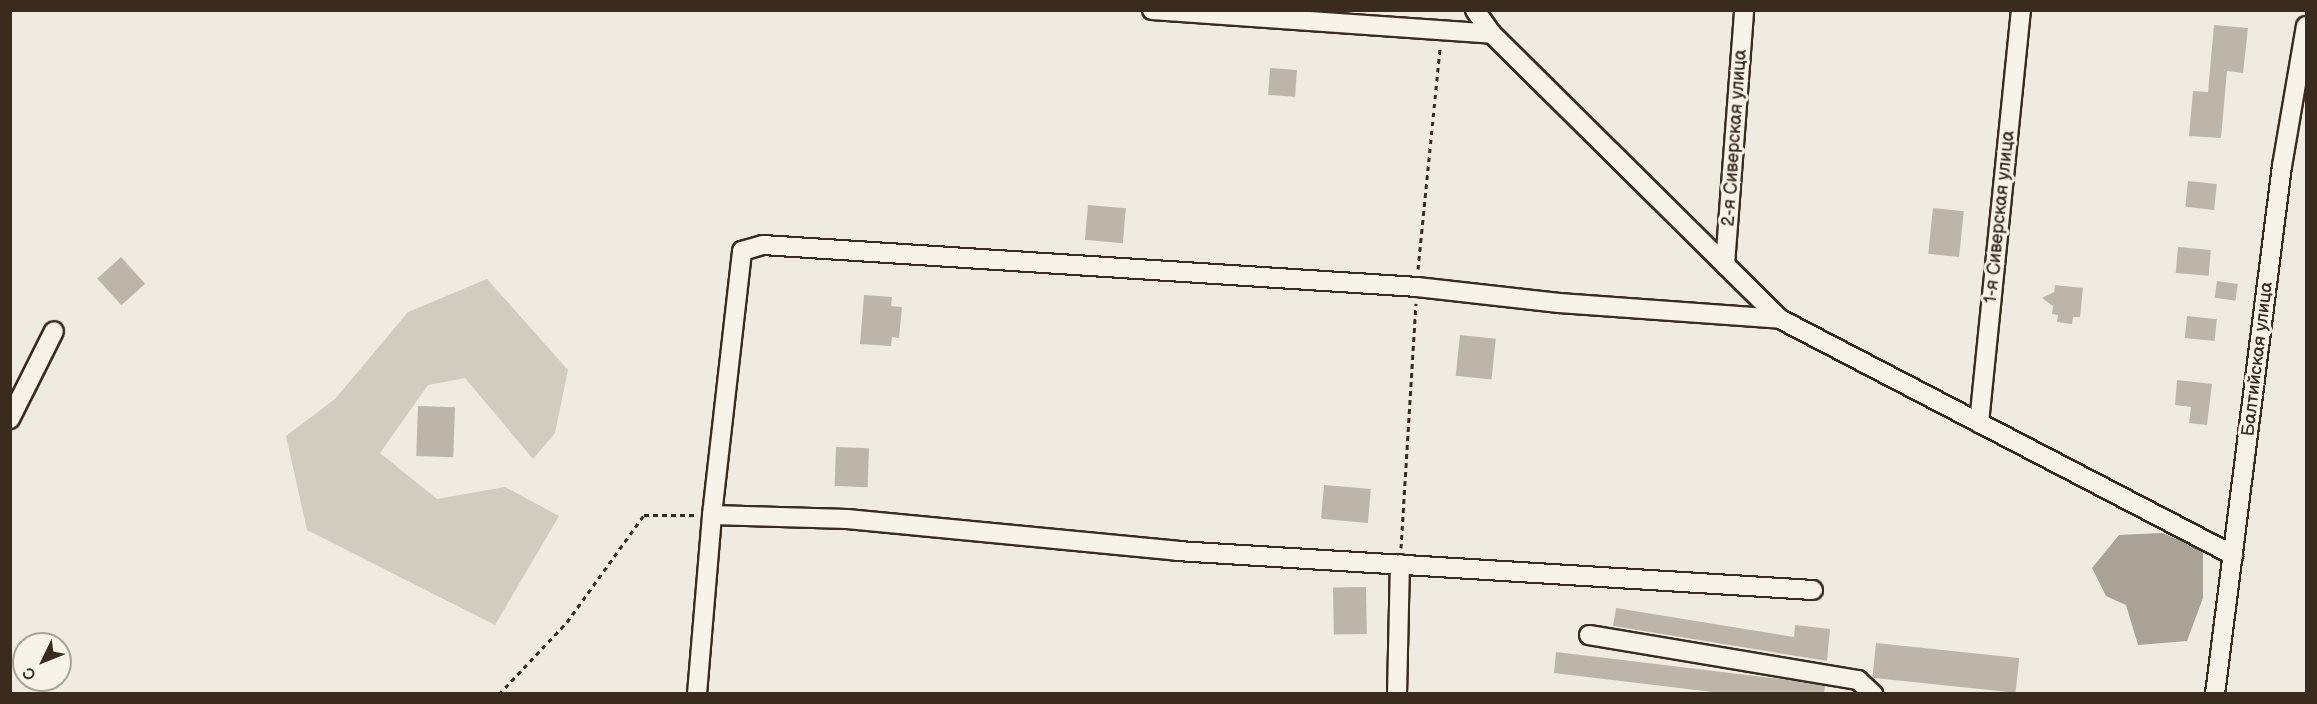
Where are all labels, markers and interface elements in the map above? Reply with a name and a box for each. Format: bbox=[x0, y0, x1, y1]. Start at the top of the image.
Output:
street label: 2-я Сиверская улица bbox=[1718, 49, 1752, 227]
street label: 1-я Сиверская улица bbox=[1980, 130, 2020, 304]
street label: Балтийская улица bbox=[2238, 281, 2278, 437]
north arrow bbox=[12, 632, 72, 692]
text: С bbox=[19, 663, 41, 684]

